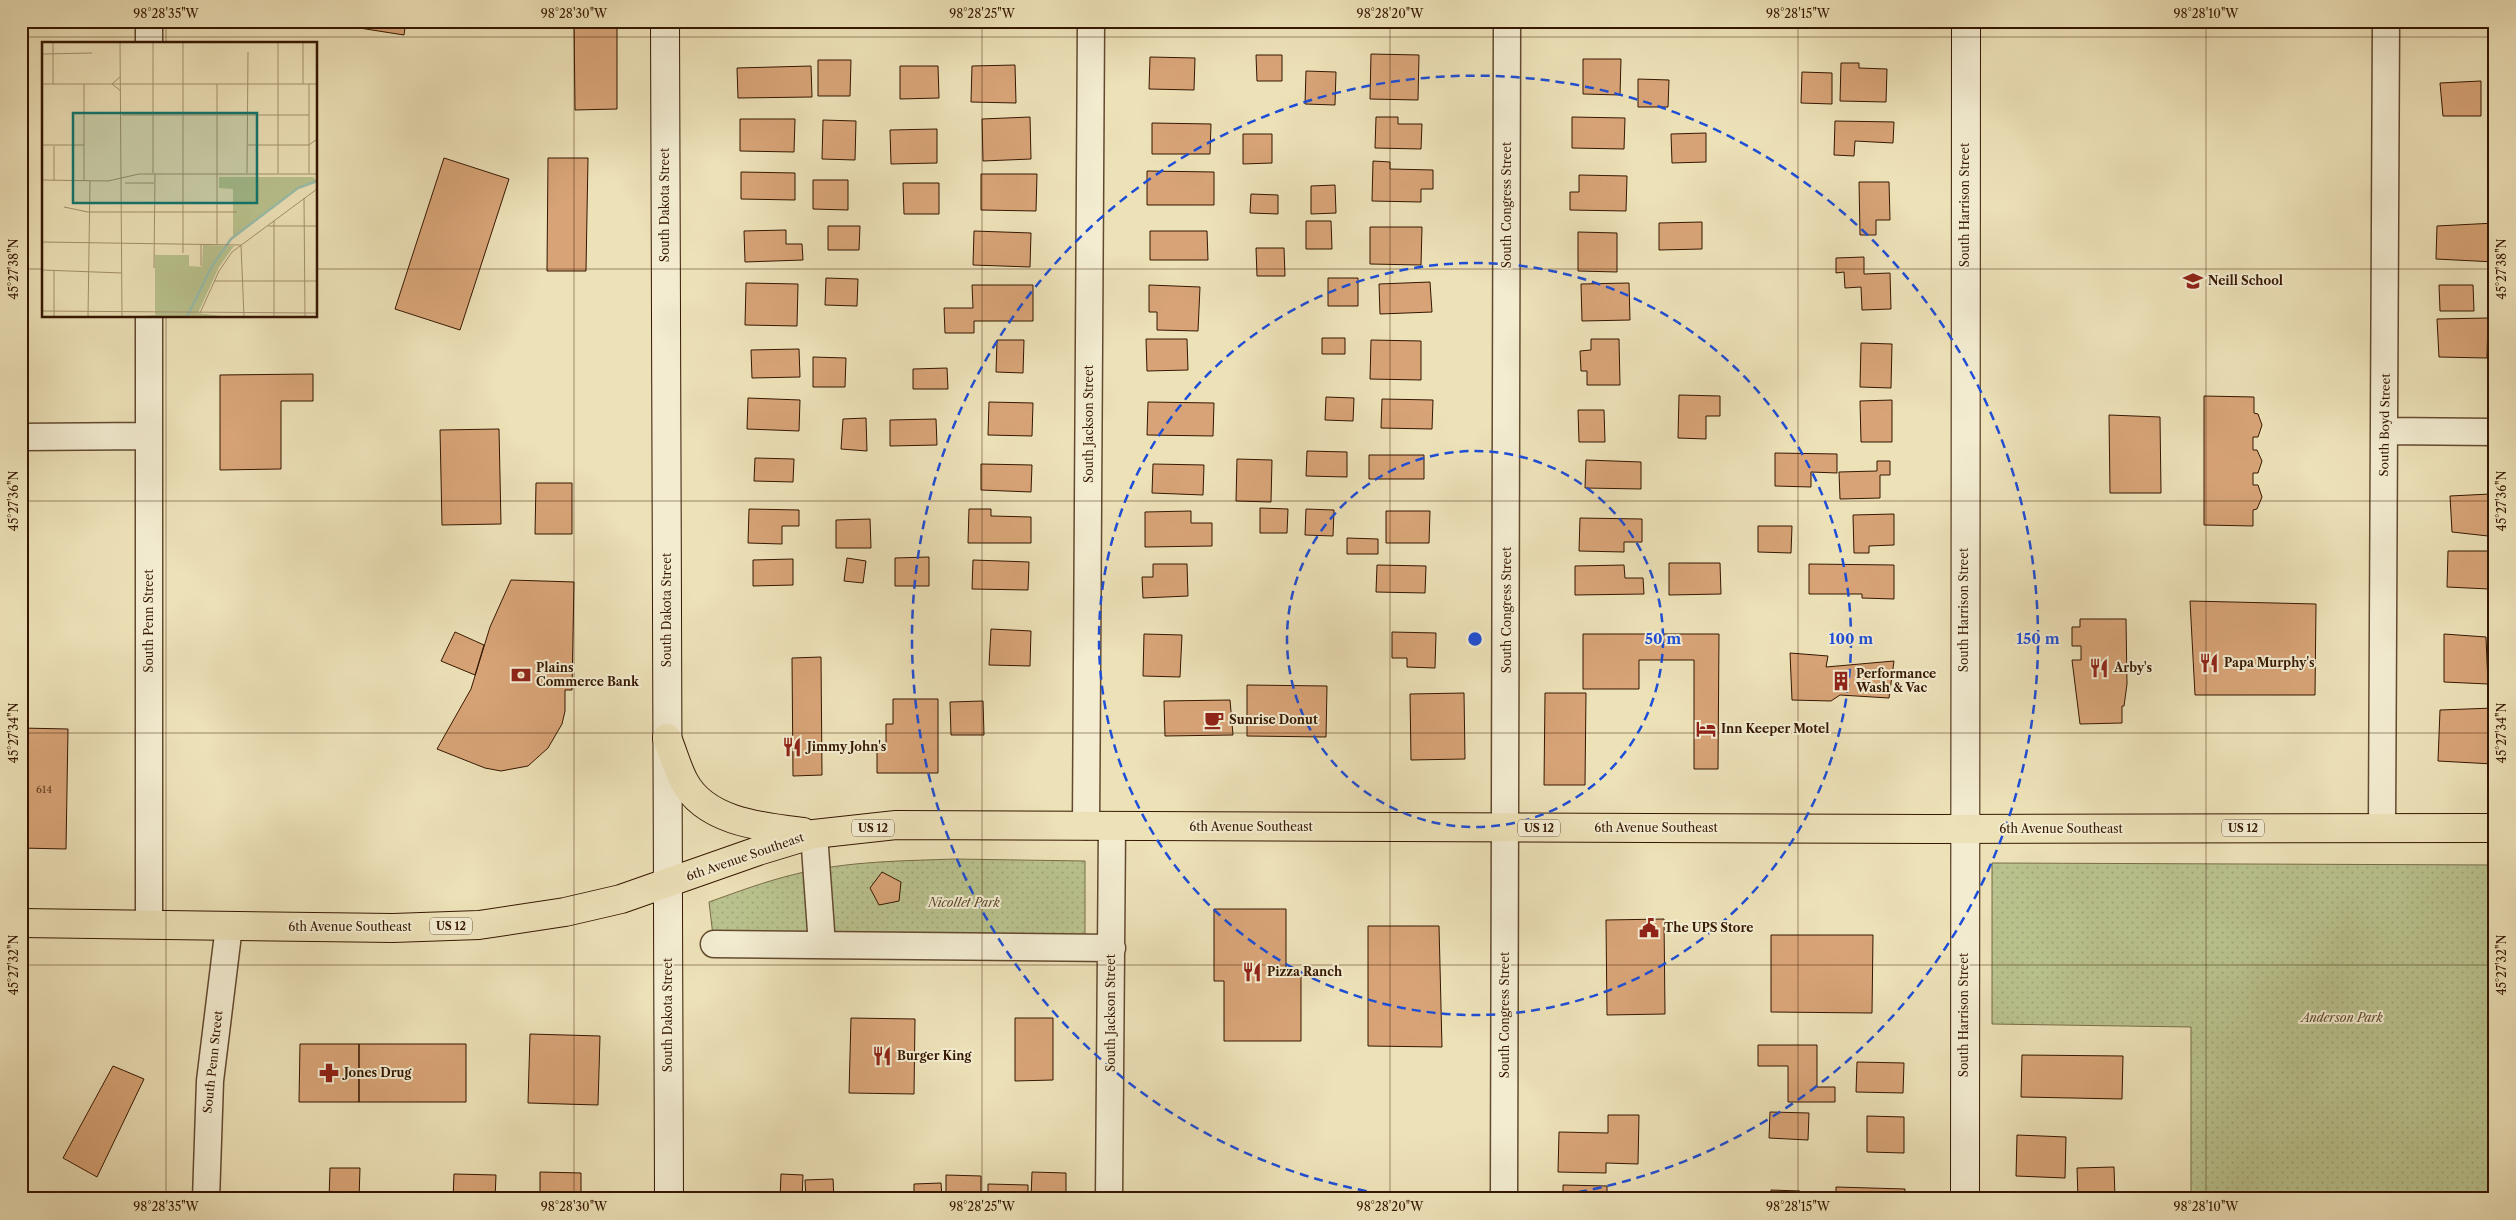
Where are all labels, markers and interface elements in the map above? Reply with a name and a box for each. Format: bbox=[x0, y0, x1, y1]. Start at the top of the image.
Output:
text: 98°28'35"W bbox=[133, 6, 200, 21]
text: 98°28'30"W bbox=[541, 6, 608, 21]
text: 98°28'25"W bbox=[949, 6, 1016, 21]
text: 98°28'20"W bbox=[1357, 6, 1424, 21]
text: 98°28'15"W bbox=[1766, 6, 1831, 21]
text: 98°28'10"W bbox=[2174, 6, 2239, 21]
inset map bbox=[42, 42, 318, 318]
street label: South Congress Street bbox=[1499, 141, 1514, 268]
street label: South Harrison Street bbox=[1957, 142, 1972, 267]
street label: South Dakota Street bbox=[657, 147, 672, 262]
text: 45°27'38"N bbox=[6, 238, 21, 299]
text: 45°27'38"N bbox=[2494, 238, 2509, 299]
school or university icon: Neill School bbox=[2182, 270, 2204, 292]
place label: Neill School bbox=[2208, 273, 2283, 288]
street label: South Jackson Street bbox=[1081, 364, 1096, 483]
street label: South Boyd Street bbox=[2376, 373, 2393, 477]
text: 45°27'36"N bbox=[6, 471, 21, 531]
text: 45°27'36"N bbox=[2494, 471, 2509, 531]
street label: South Congress Street bbox=[1499, 546, 1514, 673]
street label: South Harrison Street bbox=[1956, 547, 1971, 672]
street label: South Dakota Street bbox=[659, 552, 674, 667]
street label: South Penn Street bbox=[141, 569, 156, 673]
text: 50 m bbox=[1645, 629, 1681, 648]
text: 100 m bbox=[1829, 629, 1873, 648]
text: 150 m bbox=[2016, 629, 2060, 648]
centre of rings bbox=[1466, 630, 1484, 648]
restaurant icon: Papa Murphy's bbox=[2198, 652, 2220, 674]
place label: Papa Murphy's bbox=[2224, 655, 2315, 670]
restaurant icon: Arby's bbox=[2088, 657, 2110, 679]
place label: Plains Commerce Bank bbox=[536, 660, 640, 689]
place label: Arby's bbox=[2113, 660, 2153, 675]
bank icon: Plains Commerce Bank bbox=[510, 664, 532, 686]
place label: Performance Wash & Vac bbox=[1855, 666, 1936, 695]
building icon: Performance Wash & Vac bbox=[1830, 670, 1852, 692]
text: 45°27'34"N bbox=[6, 703, 21, 763]
text: 45°27'34"N bbox=[2494, 703, 2509, 763]
cafe icon: Sunrise Donut bbox=[1203, 709, 1225, 731]
place label: Sunrise Donut bbox=[1229, 712, 1318, 727]
hotel icon: Inn Keeper Motel bbox=[1695, 718, 1717, 740]
place label: Inn Keeper Motel bbox=[1721, 721, 1829, 736]
restaurant icon: Jimmy John's bbox=[781, 736, 803, 758]
place label: Jimmy John's bbox=[805, 739, 887, 754]
house number: 614 bbox=[36, 783, 52, 796]
street label: 6th Avenue Southeast bbox=[1189, 819, 1313, 834]
road number: US 12 bbox=[852, 820, 894, 836]
road number: US 12 bbox=[1518, 820, 1560, 836]
street label: 6th Avenue Southeast bbox=[1594, 820, 1718, 835]
road number: US 12 bbox=[2222, 820, 2264, 836]
street label: 6th Avenue Southeast bbox=[1999, 821, 2123, 836]
street label: 6th Avenue Southeast bbox=[684, 829, 806, 884]
park label: Nicollet Park bbox=[927, 895, 1001, 910]
public building icon: The UPS Store bbox=[1638, 917, 1660, 939]
road number: US 12 bbox=[430, 918, 472, 934]
street label: 6th Avenue Southeast bbox=[288, 919, 412, 934]
place label: The UPS Store bbox=[1664, 920, 1753, 935]
text: 45°27'32"N bbox=[6, 935, 21, 995]
text: 45°27'32"N bbox=[2494, 935, 2509, 995]
street label: South Congress Street bbox=[1497, 951, 1512, 1078]
street label: South Harrison Street bbox=[1956, 952, 1971, 1077]
street label: South Jackson Street bbox=[1103, 953, 1118, 1072]
street label: South Dakota Street bbox=[660, 957, 675, 1072]
restaurant icon: Pizza Ranch bbox=[1241, 961, 1263, 983]
place label: Pizza Ranch bbox=[1267, 964, 1343, 979]
street label: South Penn Street bbox=[200, 1009, 225, 1114]
park label: Anderson Park bbox=[2299, 1010, 2384, 1025]
restaurant icon: Burger King bbox=[871, 1045, 893, 1067]
place label: Burger King bbox=[897, 1048, 973, 1063]
pharmacy icon: Jones Drug bbox=[318, 1062, 340, 1084]
place label: Jones Drug bbox=[342, 1065, 412, 1080]
text: 98°28'35"W bbox=[133, 1199, 200, 1214]
text: 98°28'30"W bbox=[541, 1199, 608, 1214]
text: 98°28'25"W bbox=[949, 1199, 1016, 1214]
text: 98°28'20"W bbox=[1357, 1199, 1424, 1214]
text: 98°28'15"W bbox=[1766, 1199, 1831, 1214]
text: 98°28'10"W bbox=[2174, 1199, 2239, 1214]

